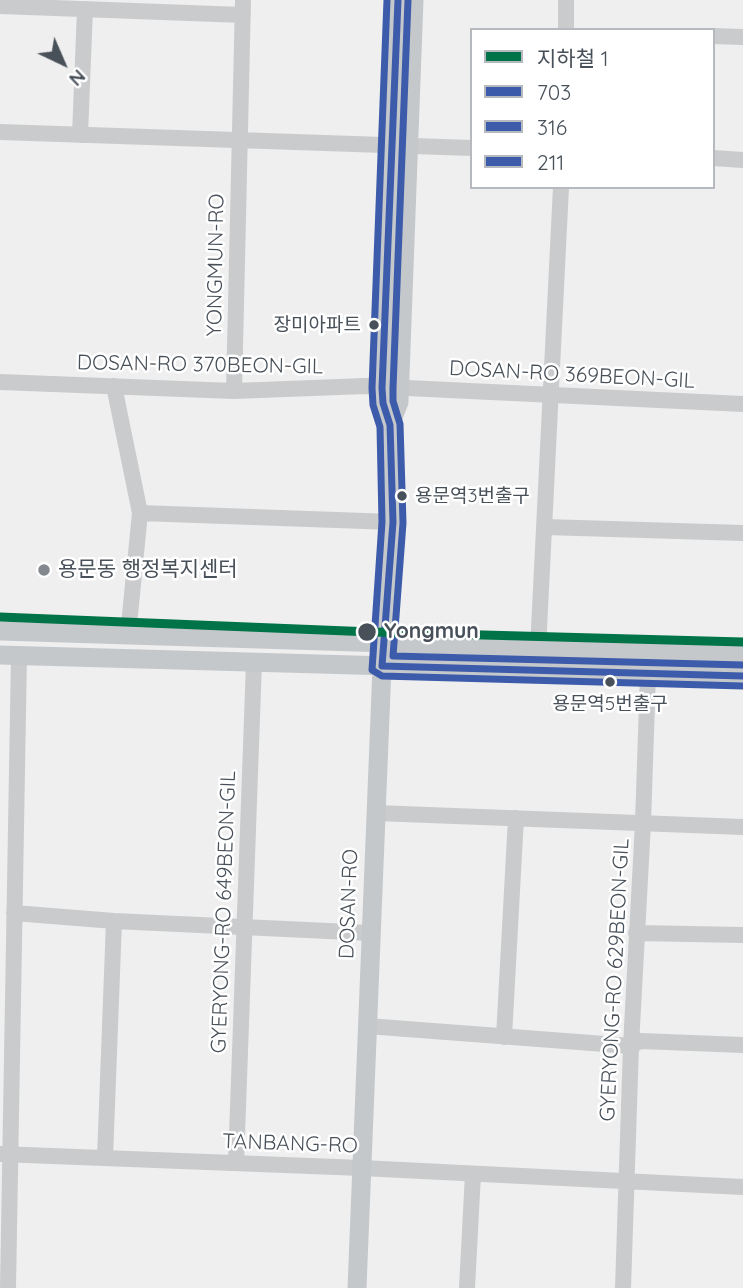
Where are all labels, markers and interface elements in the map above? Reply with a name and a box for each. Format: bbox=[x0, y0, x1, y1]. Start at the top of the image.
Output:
north arrow bbox=[28, 28, 98, 98]
legend bbox=[470, 28, 715, 189]
text: 지하철 1 bbox=[537, 45, 608, 71]
text: N bbox=[64, 65, 91, 92]
text: 703 bbox=[537, 79, 571, 105]
text: 316 bbox=[537, 114, 567, 140]
text: 211 bbox=[537, 149, 564, 175]
street label: YONGMUN-RO bbox=[202, 193, 230, 337]
place label: 장미아파트 bbox=[274, 314, 361, 336]
marker: 장미아파트 bbox=[367, 318, 381, 332]
street label: DOSAN-RO 370BEON-GIL bbox=[77, 350, 323, 380]
street label: DOSAN-RO 369BEON-GIL bbox=[449, 356, 695, 394]
place label: 용문역3번출구 bbox=[415, 485, 530, 507]
marker: 용문역3번출구 bbox=[395, 489, 409, 503]
place label: 용문동 행정복지센터 bbox=[58, 557, 238, 583]
marker: 용문동 행정복지센터 bbox=[36, 562, 52, 578]
place label: Yongmun bbox=[384, 619, 479, 645]
marker: Yongmun bbox=[356, 621, 378, 643]
marker: 용문역5번출구 bbox=[603, 675, 617, 689]
place label: 용문역5번출구 bbox=[552, 693, 668, 715]
street label: GYERYONG-RO 649BEON-GIL bbox=[206, 770, 242, 1054]
street label: GYERYONG-RO 629BEON-GIL bbox=[595, 838, 635, 1122]
street label: DOSAN-RO bbox=[334, 849, 364, 959]
street label: TANBANG-RO bbox=[222, 1129, 358, 1159]

